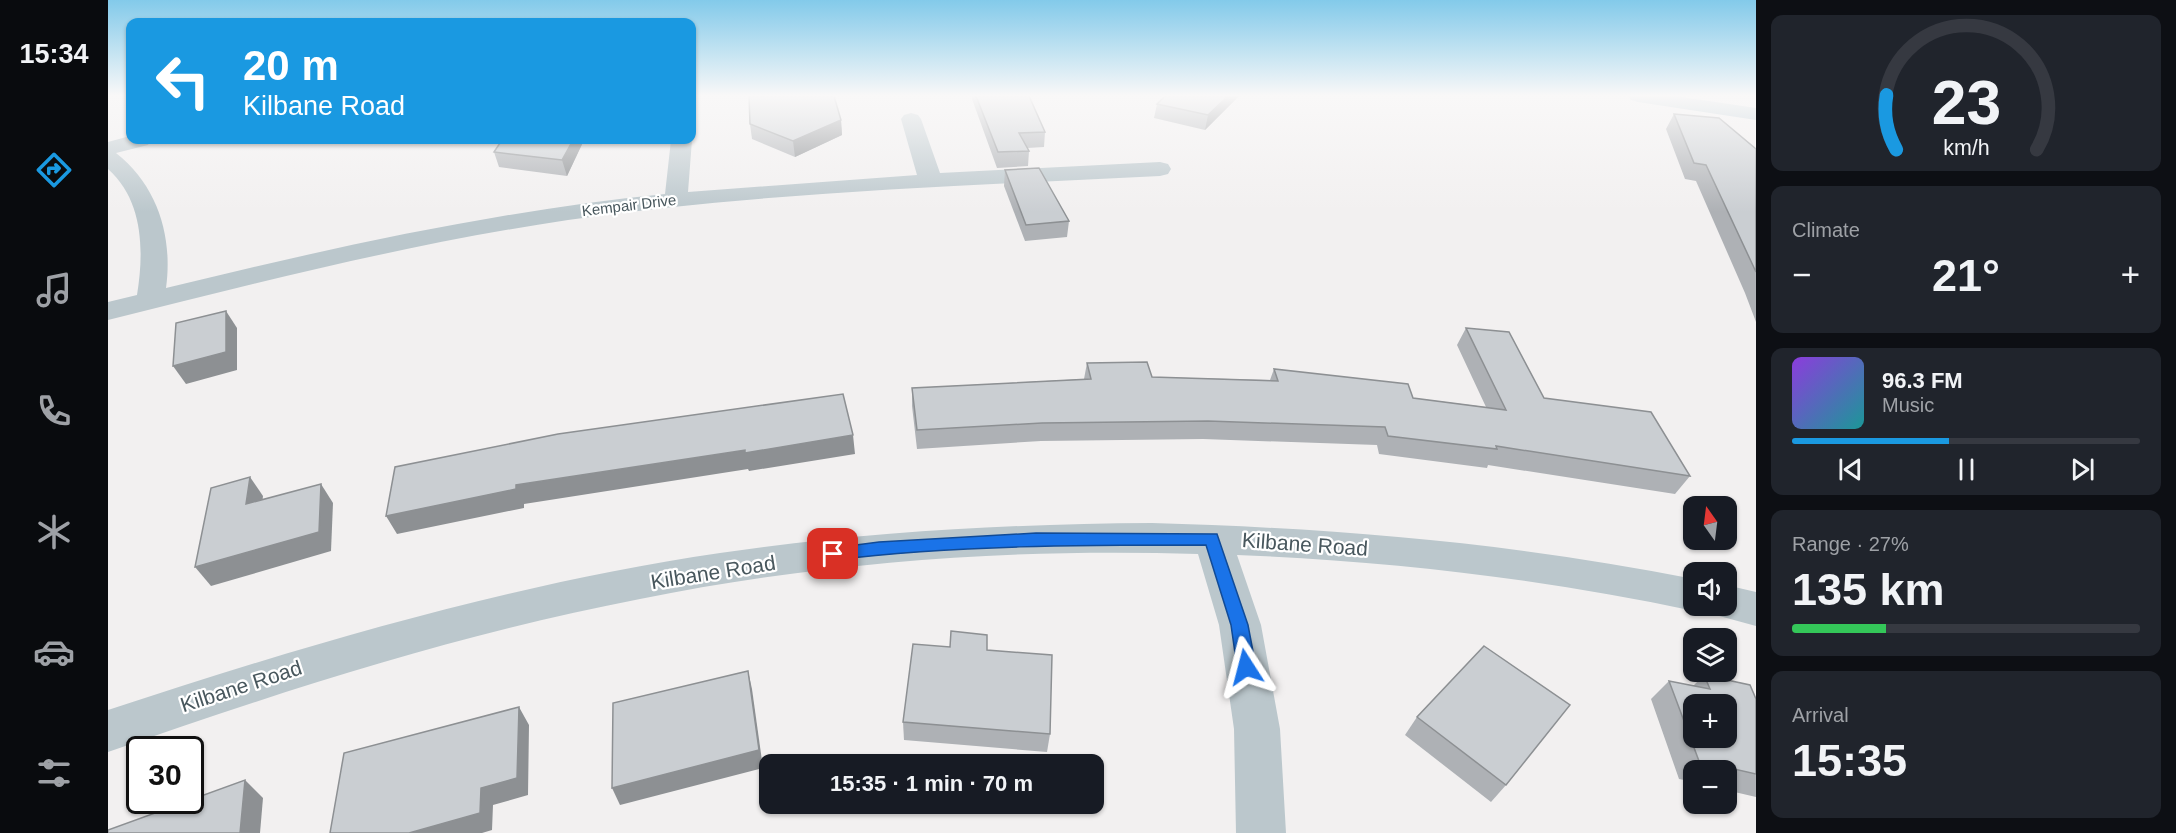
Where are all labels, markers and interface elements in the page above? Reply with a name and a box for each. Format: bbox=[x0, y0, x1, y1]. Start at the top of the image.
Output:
text: 15:34 bbox=[19, 39, 89, 69]
icon: left bbox=[144, 42, 222, 120]
text: 20 m bbox=[243, 42, 339, 89]
text: 23 bbox=[1931, 68, 2001, 137]
text: Kilbane Road bbox=[243, 91, 405, 121]
text: km/h bbox=[1943, 136, 1989, 160]
icon: directions bbox=[33, 149, 75, 191]
street label: Kempair Drive bbox=[581, 191, 677, 219]
text: Climate bbox=[1792, 219, 1860, 241]
text: 21° bbox=[1932, 250, 2000, 301]
text: − bbox=[1792, 256, 1811, 293]
text: + bbox=[2121, 256, 2140, 293]
icon: music bbox=[33, 269, 75, 311]
text: 96.3 FM bbox=[1882, 368, 1963, 393]
icon: phone bbox=[33, 390, 75, 432]
text: Music bbox=[1882, 394, 1934, 416]
icon: previous bbox=[1834, 453, 1867, 486]
icon: pause bbox=[1950, 453, 1983, 486]
icon: next bbox=[2066, 453, 2099, 486]
north arrow bbox=[1683, 496, 1737, 550]
map controls bbox=[1683, 496, 1737, 814]
icon: climate bbox=[33, 511, 75, 553]
pin bbox=[807, 528, 858, 579]
street label: Kilbane Road bbox=[1241, 528, 1369, 560]
text: Range · 27% bbox=[1792, 533, 1909, 555]
icon: arrive bbox=[816, 537, 849, 570]
street label: Kilbane Road bbox=[649, 551, 777, 593]
button: sound bbox=[1683, 562, 1737, 616]
text: 135 km bbox=[1792, 564, 1945, 615]
button: layers bbox=[1683, 628, 1737, 682]
icon: car bbox=[33, 631, 75, 673]
position arrow bbox=[1214, 635, 1278, 699]
street label: Kilbane Road bbox=[177, 656, 305, 716]
button: + bbox=[1683, 694, 1737, 748]
text: Arrival bbox=[1792, 704, 1849, 726]
text: 15:35 bbox=[1792, 735, 1907, 786]
speed limit sign: 30 bbox=[126, 736, 204, 814]
icon: filters bbox=[33, 752, 75, 794]
button: − bbox=[1683, 760, 1737, 814]
text: 15:35 · 1 min · 70 m bbox=[830, 771, 1033, 796]

